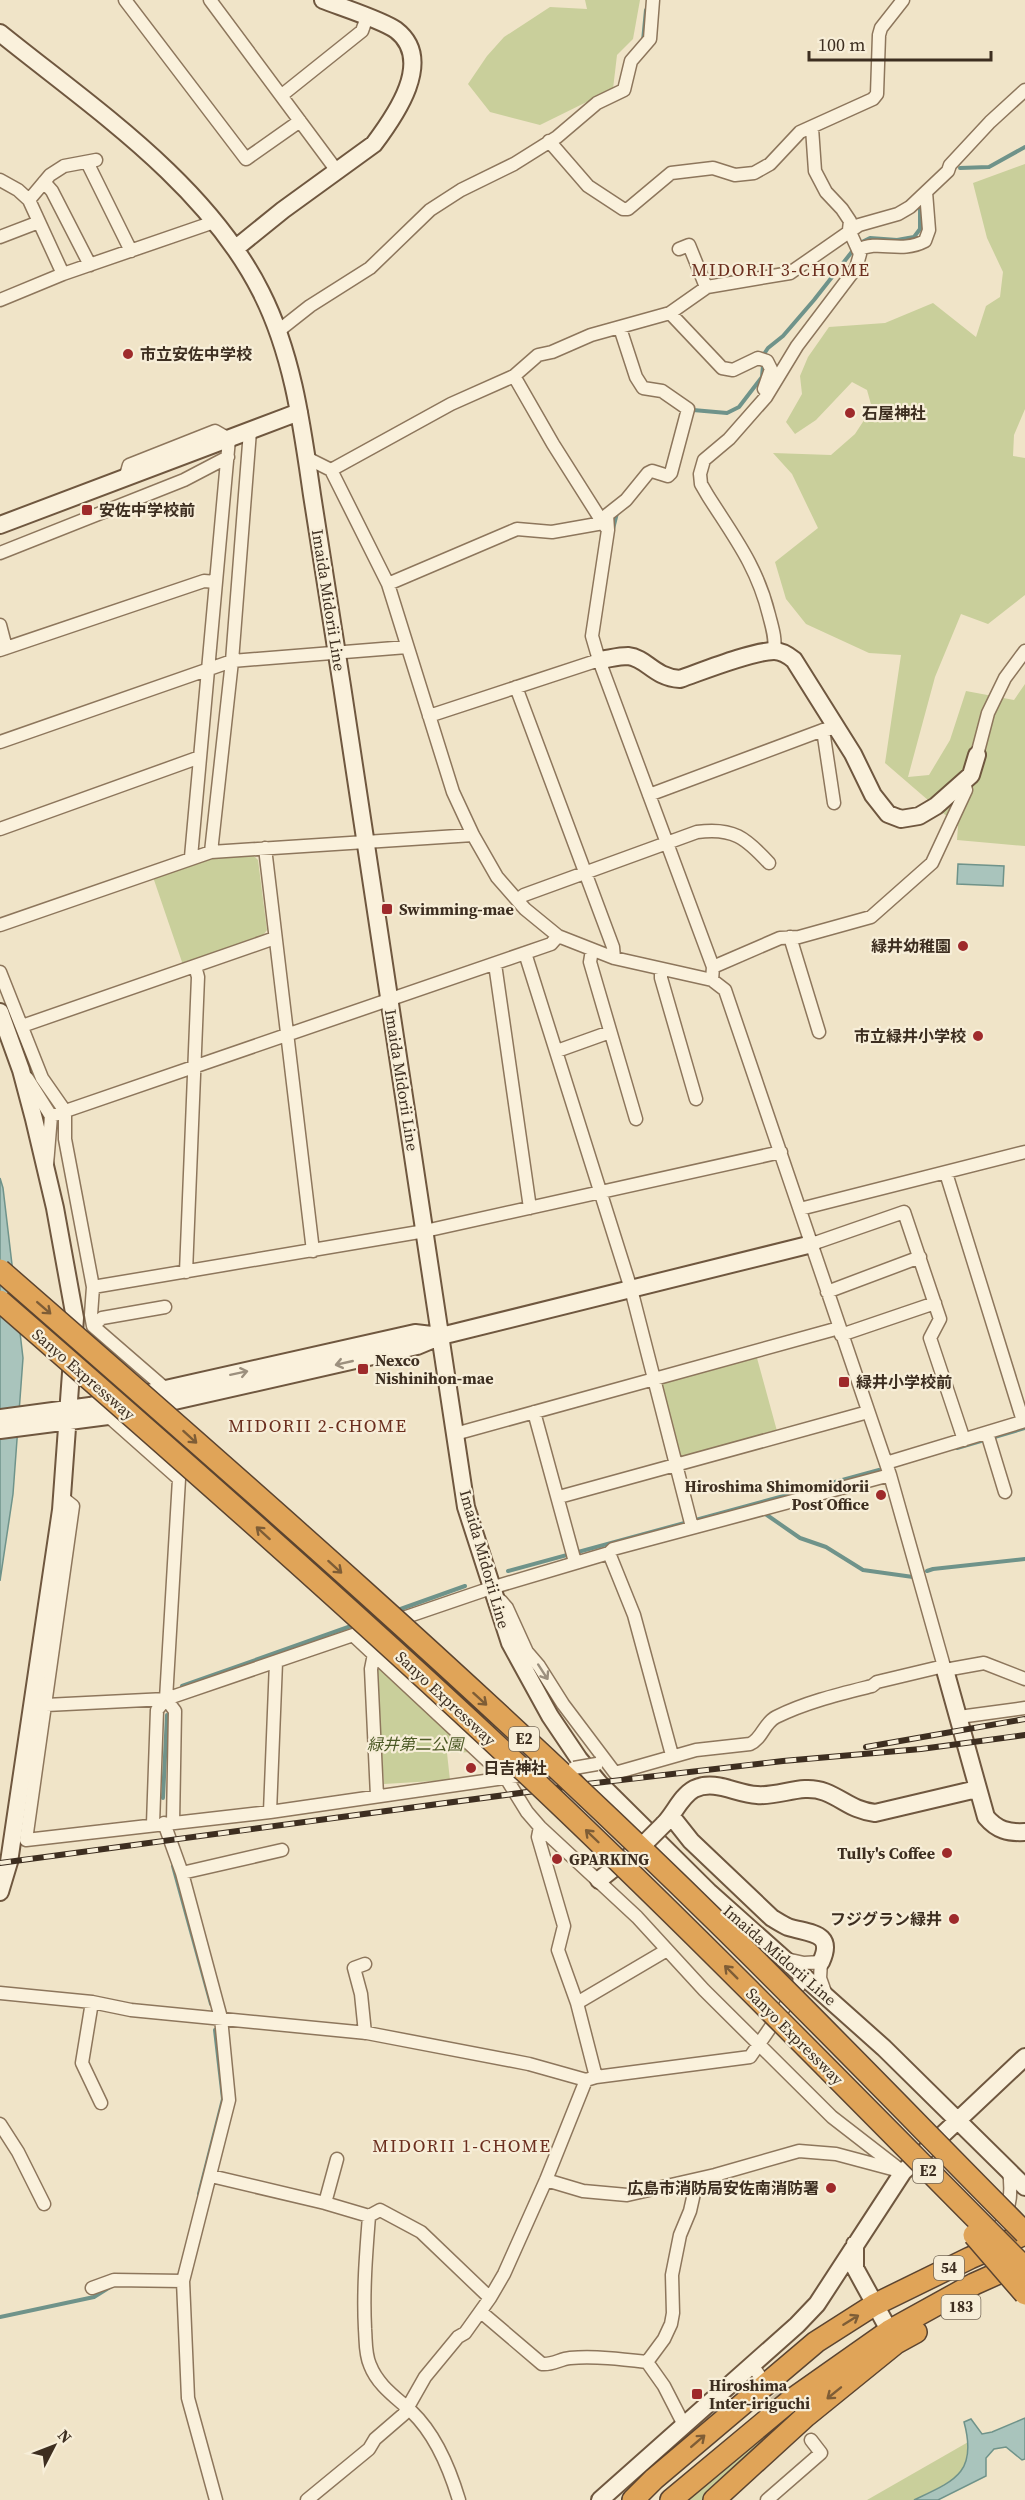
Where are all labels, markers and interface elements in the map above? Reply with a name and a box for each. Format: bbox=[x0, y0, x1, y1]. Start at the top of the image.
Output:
scale bar bbox=[809, 24, 990, 62]
text: 100 m bbox=[818, 32, 865, 57]
district label: MIDORII 3-CHOME bbox=[691, 257, 871, 282]
place label: 市立安佐中学校 bbox=[140, 343, 252, 365]
marker: 市立安佐中学校 bbox=[121, 347, 135, 361]
place label: 石屋神社 bbox=[862, 402, 926, 424]
marker: 石屋神社 bbox=[843, 406, 857, 420]
place label: 安佐中学校前 bbox=[99, 499, 195, 521]
marker: 安佐中学校前 bbox=[80, 503, 94, 517]
street label: Imaida Midorii Line bbox=[307, 528, 351, 672]
place label: Swimming-mae bbox=[399, 898, 514, 920]
marker: Swimming-mae bbox=[380, 902, 394, 916]
place label: 緑井幼稚園 bbox=[871, 935, 951, 957]
marker: 緑井幼稚園 bbox=[956, 939, 970, 953]
street label: Imaida Midorii Line bbox=[380, 1008, 424, 1152]
place label: 市立緑井小学校 bbox=[854, 1025, 966, 1047]
marker: 市立緑井小学校 bbox=[971, 1029, 985, 1043]
one-way arrow bbox=[36, 1301, 51, 1315]
street label: Sanyo Expressway bbox=[28, 1323, 141, 1425]
place label: Nexco Nishinihon-mae bbox=[375, 1349, 494, 1389]
one-way arrow bbox=[335, 1358, 355, 1369]
marker: Nexco Nishinihon-mae bbox=[356, 1362, 370, 1376]
one-way arrow bbox=[230, 1367, 249, 1379]
place label: 緑井小学校前 bbox=[856, 1371, 952, 1393]
marker: 緑井小学校前 bbox=[837, 1375, 851, 1389]
district label: MIDORII 2-CHOME bbox=[228, 1413, 408, 1438]
one-way arrow bbox=[182, 1430, 197, 1444]
place label: Hiroshima Shimomidorii Post Office bbox=[684, 1475, 869, 1515]
street label: Imaida Midorii Line bbox=[455, 1487, 515, 1631]
marker: Hiroshima Shimomidorii Post Office bbox=[874, 1488, 888, 1502]
one-way arrow bbox=[256, 1526, 271, 1540]
one-way arrow bbox=[328, 1560, 343, 1574]
street label: Sanyo Expressway bbox=[391, 1646, 502, 1751]
one-way arrow bbox=[537, 1664, 550, 1681]
one-way arrow bbox=[472, 1692, 487, 1706]
road number: E2 bbox=[509, 1727, 539, 1751]
park label: 緑井第二公園 bbox=[367, 1733, 465, 1755]
place label: 日吉神社 bbox=[483, 1757, 547, 1779]
marker: 日吉神社 bbox=[464, 1761, 478, 1775]
one-way arrow bbox=[584, 1829, 599, 1843]
place label: Tully's Coffee bbox=[837, 1842, 935, 1864]
marker: Tully's Coffee bbox=[940, 1846, 954, 1860]
place label: GPARKING bbox=[569, 1848, 649, 1870]
marker: GPARKING bbox=[550, 1852, 564, 1866]
street label: Imaida Midorii Line bbox=[719, 1900, 841, 2010]
place label: フジグラン緑井 bbox=[830, 1908, 942, 1930]
marker: フジグラン緑井 bbox=[947, 1912, 961, 1926]
one-way arrow bbox=[724, 1965, 738, 1980]
street label: Sanyo Expressway bbox=[741, 1982, 849, 2090]
district label: MIDORII 1-CHOME bbox=[372, 2133, 552, 2158]
road number: E2 bbox=[913, 2159, 943, 2183]
place label: 広島市消防局安佐南消防署 bbox=[627, 2177, 819, 2199]
marker: 広島市消防局安佐南消防署 bbox=[824, 2181, 838, 2195]
road number: 54 bbox=[934, 2256, 964, 2280]
road number: 183 bbox=[942, 2295, 980, 2319]
one-way arrow bbox=[842, 2314, 859, 2326]
place label: Hiroshima Inter-iriguchi bbox=[709, 2374, 810, 2414]
one-way arrow bbox=[827, 2386, 842, 2400]
marker: Hiroshima Inter-iriguchi bbox=[690, 2387, 704, 2401]
north arrow bbox=[24, 2416, 84, 2476]
text: N bbox=[53, 2424, 77, 2448]
one-way arrow bbox=[690, 2434, 705, 2448]

